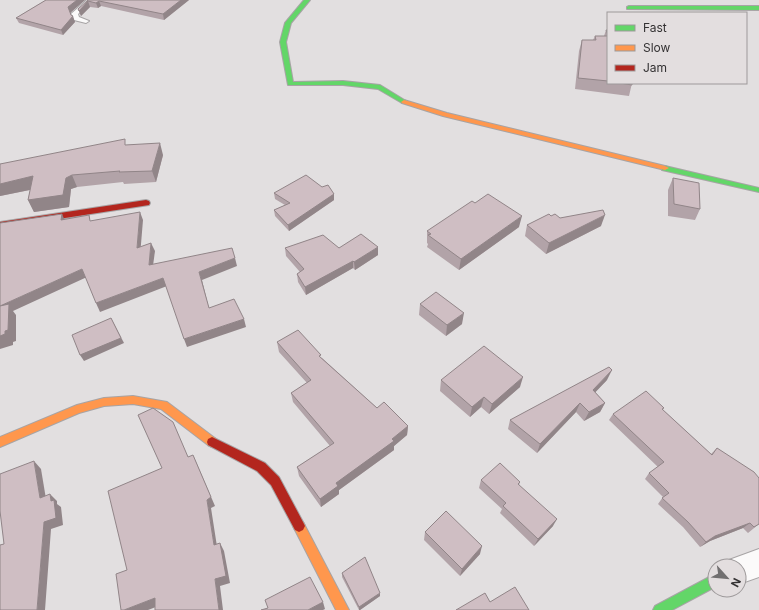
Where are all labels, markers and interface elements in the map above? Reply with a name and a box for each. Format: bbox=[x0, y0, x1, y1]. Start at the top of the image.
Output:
legend bbox=[607, 12, 747, 84]
text: Fast bbox=[643, 20, 667, 35]
text: Slow bbox=[643, 40, 671, 55]
text: Jam bbox=[643, 60, 667, 75]
north arrow bbox=[707, 558, 747, 598]
text: N bbox=[728, 576, 744, 589]

